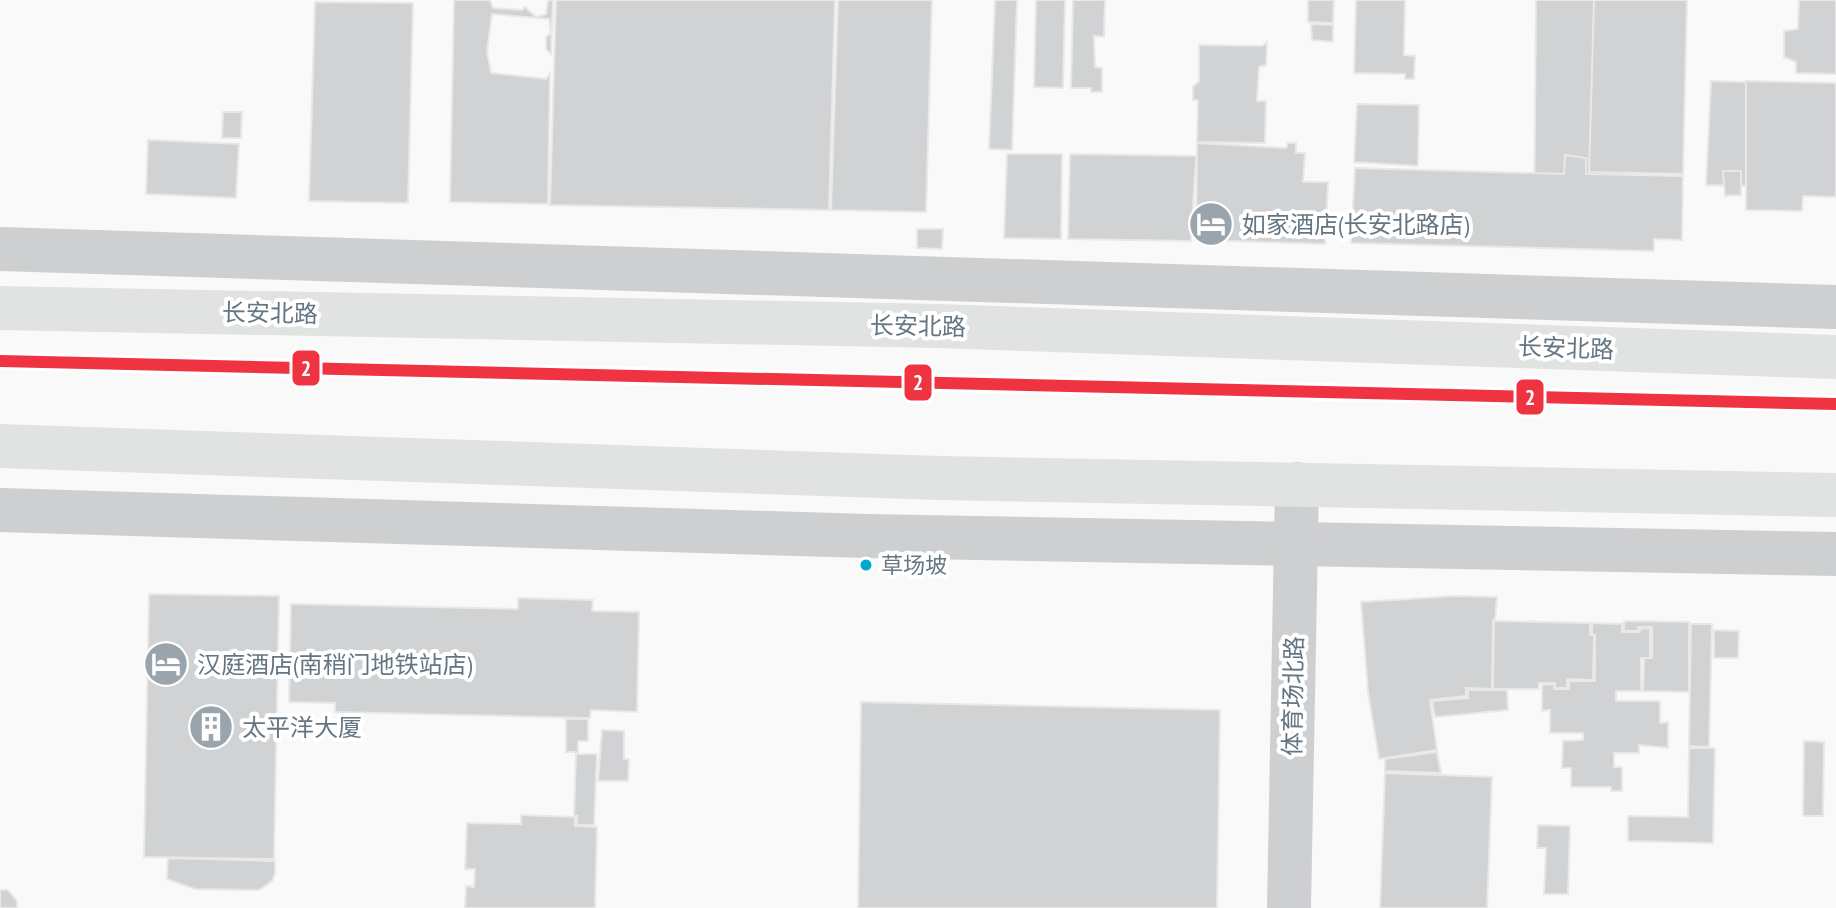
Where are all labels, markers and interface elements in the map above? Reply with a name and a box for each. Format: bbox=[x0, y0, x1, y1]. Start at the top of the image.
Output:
hotel icon: 如家酒店(长安北路店) bbox=[1187, 200, 1235, 248]
place label: 如家酒店(长安北路店) bbox=[1242, 209, 1470, 240]
street label: 长安北路 bbox=[222, 297, 318, 329]
street label: 长安北路 bbox=[870, 310, 966, 342]
street label: 长安北路 bbox=[1517, 331, 1615, 365]
line badge: 2 bbox=[291, 349, 321, 387]
text: 2 bbox=[301, 354, 311, 382]
line badge: 2 bbox=[903, 363, 933, 402]
text: 2 bbox=[913, 368, 923, 396]
line badge: 2 bbox=[1515, 378, 1545, 416]
text: 2 bbox=[1525, 383, 1535, 411]
place label: 草场坡 bbox=[881, 551, 947, 579]
marker: 草场坡 bbox=[858, 557, 874, 573]
street label: 体育场北路 bbox=[1276, 636, 1310, 756]
hotel icon: 汉庭酒店(南稍门地铁站店) bbox=[142, 640, 190, 688]
place label: 汉庭酒店(南稍门地铁站店) bbox=[197, 649, 473, 680]
building icon: 太平洋大厦 bbox=[187, 703, 235, 751]
place label: 太平洋大厦 bbox=[242, 712, 362, 743]

